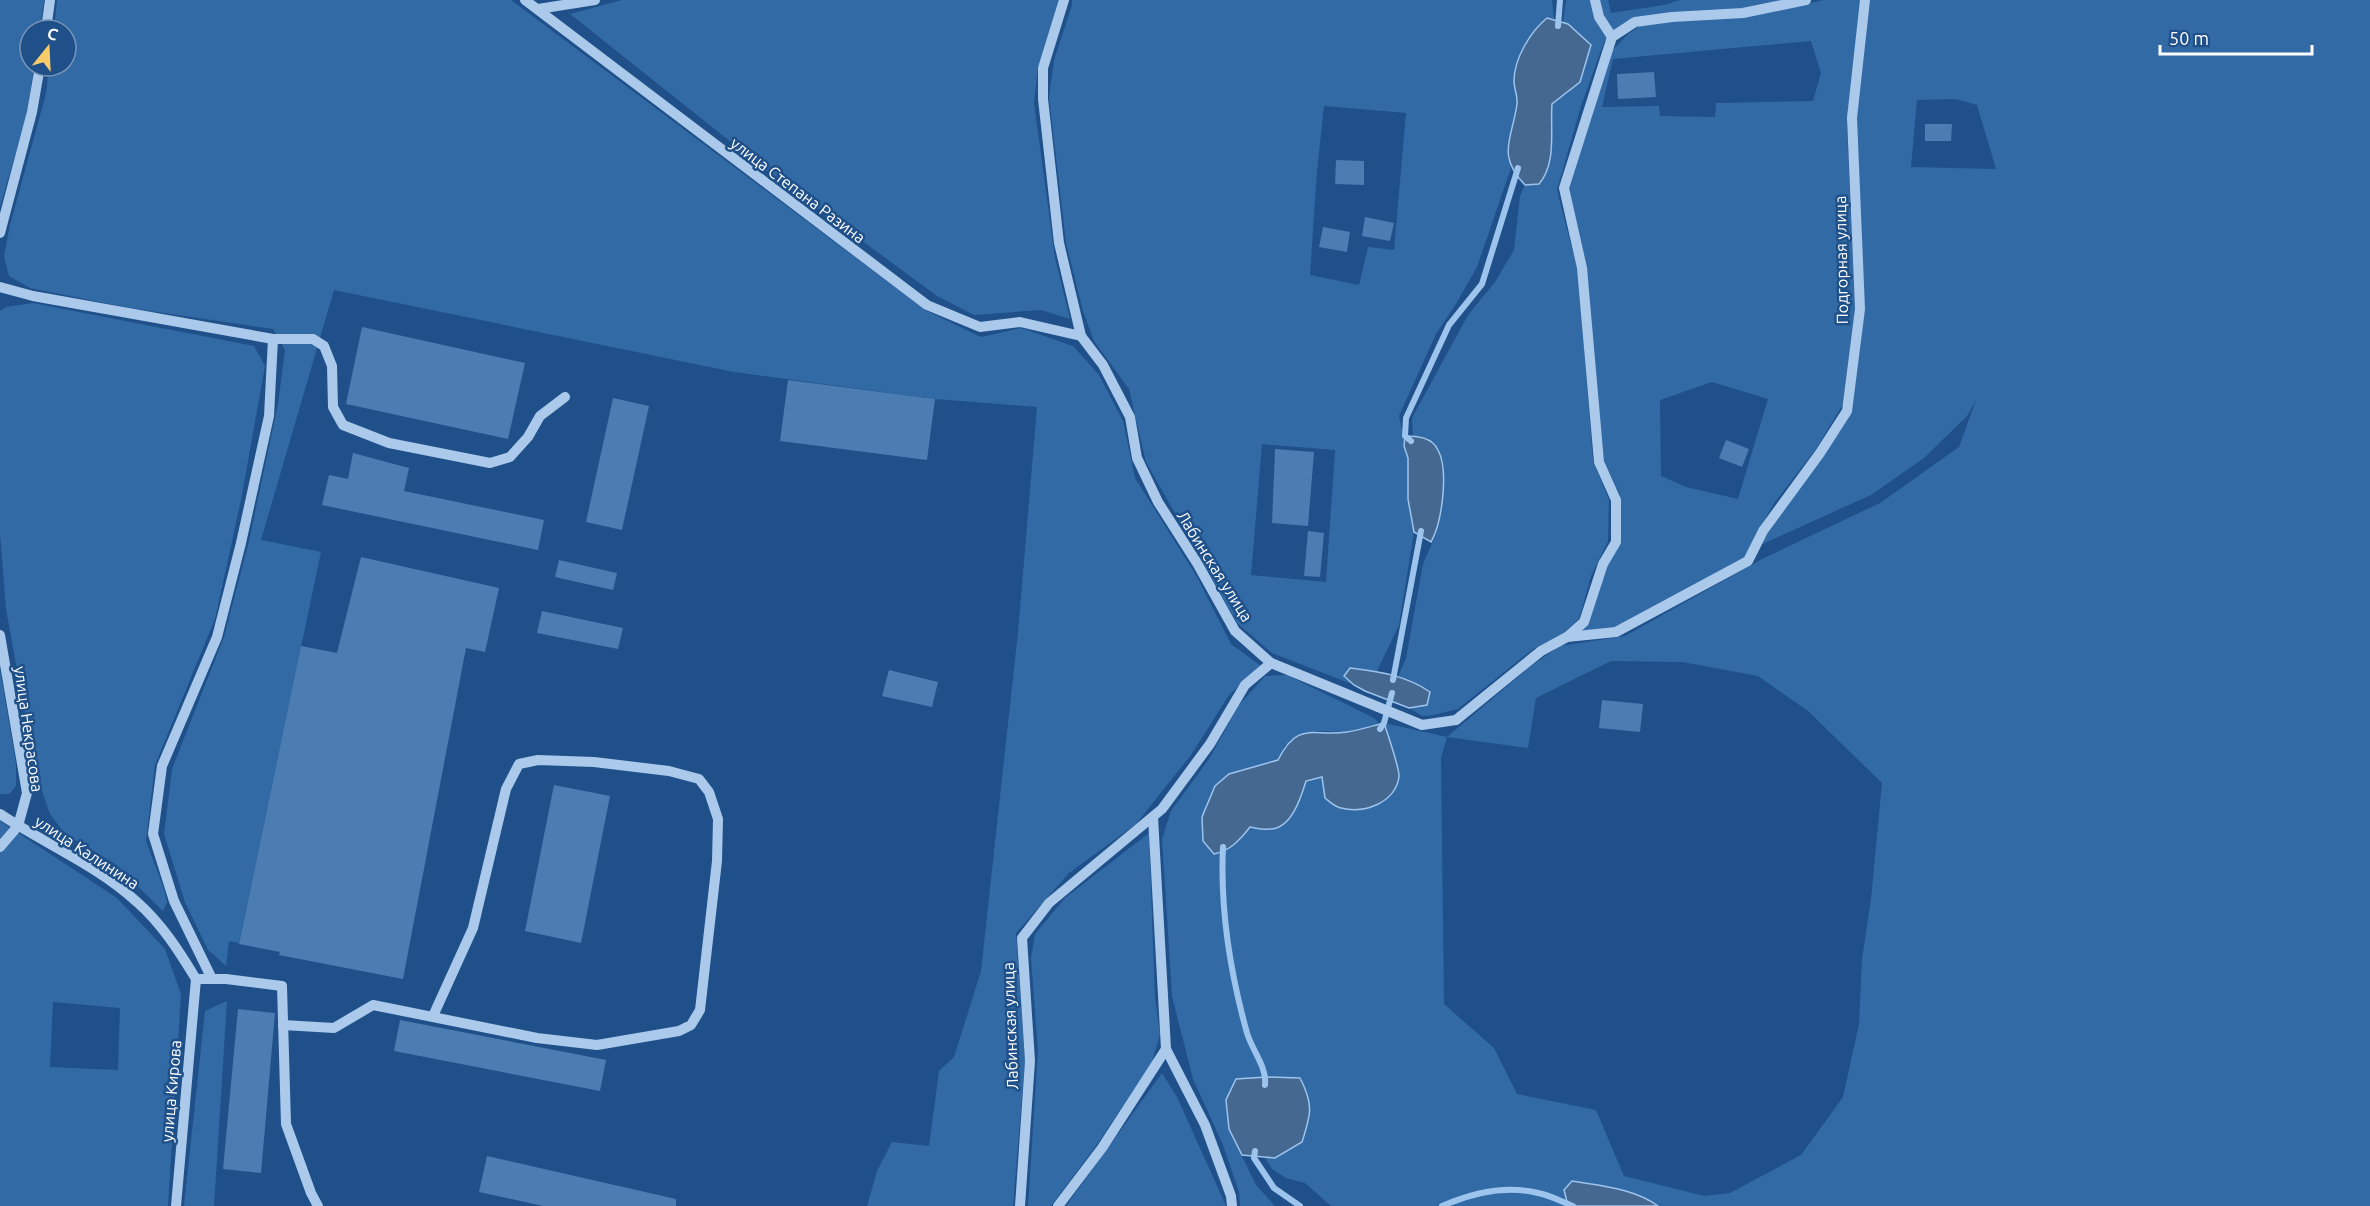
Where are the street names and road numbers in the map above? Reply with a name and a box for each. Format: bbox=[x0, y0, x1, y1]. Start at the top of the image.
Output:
street label: улица Степана Разина bbox=[727, 133, 869, 247]
street label: Подгорная улица bbox=[1831, 196, 1851, 324]
street label: Лабинская улица bbox=[1174, 507, 1256, 625]
street label: улица Некрасова bbox=[11, 665, 47, 793]
street label: улица Калинина bbox=[32, 812, 142, 892]
street label: Лабинская улица bbox=[999, 962, 1021, 1090]
street label: улица Кирова bbox=[158, 1039, 184, 1143]

